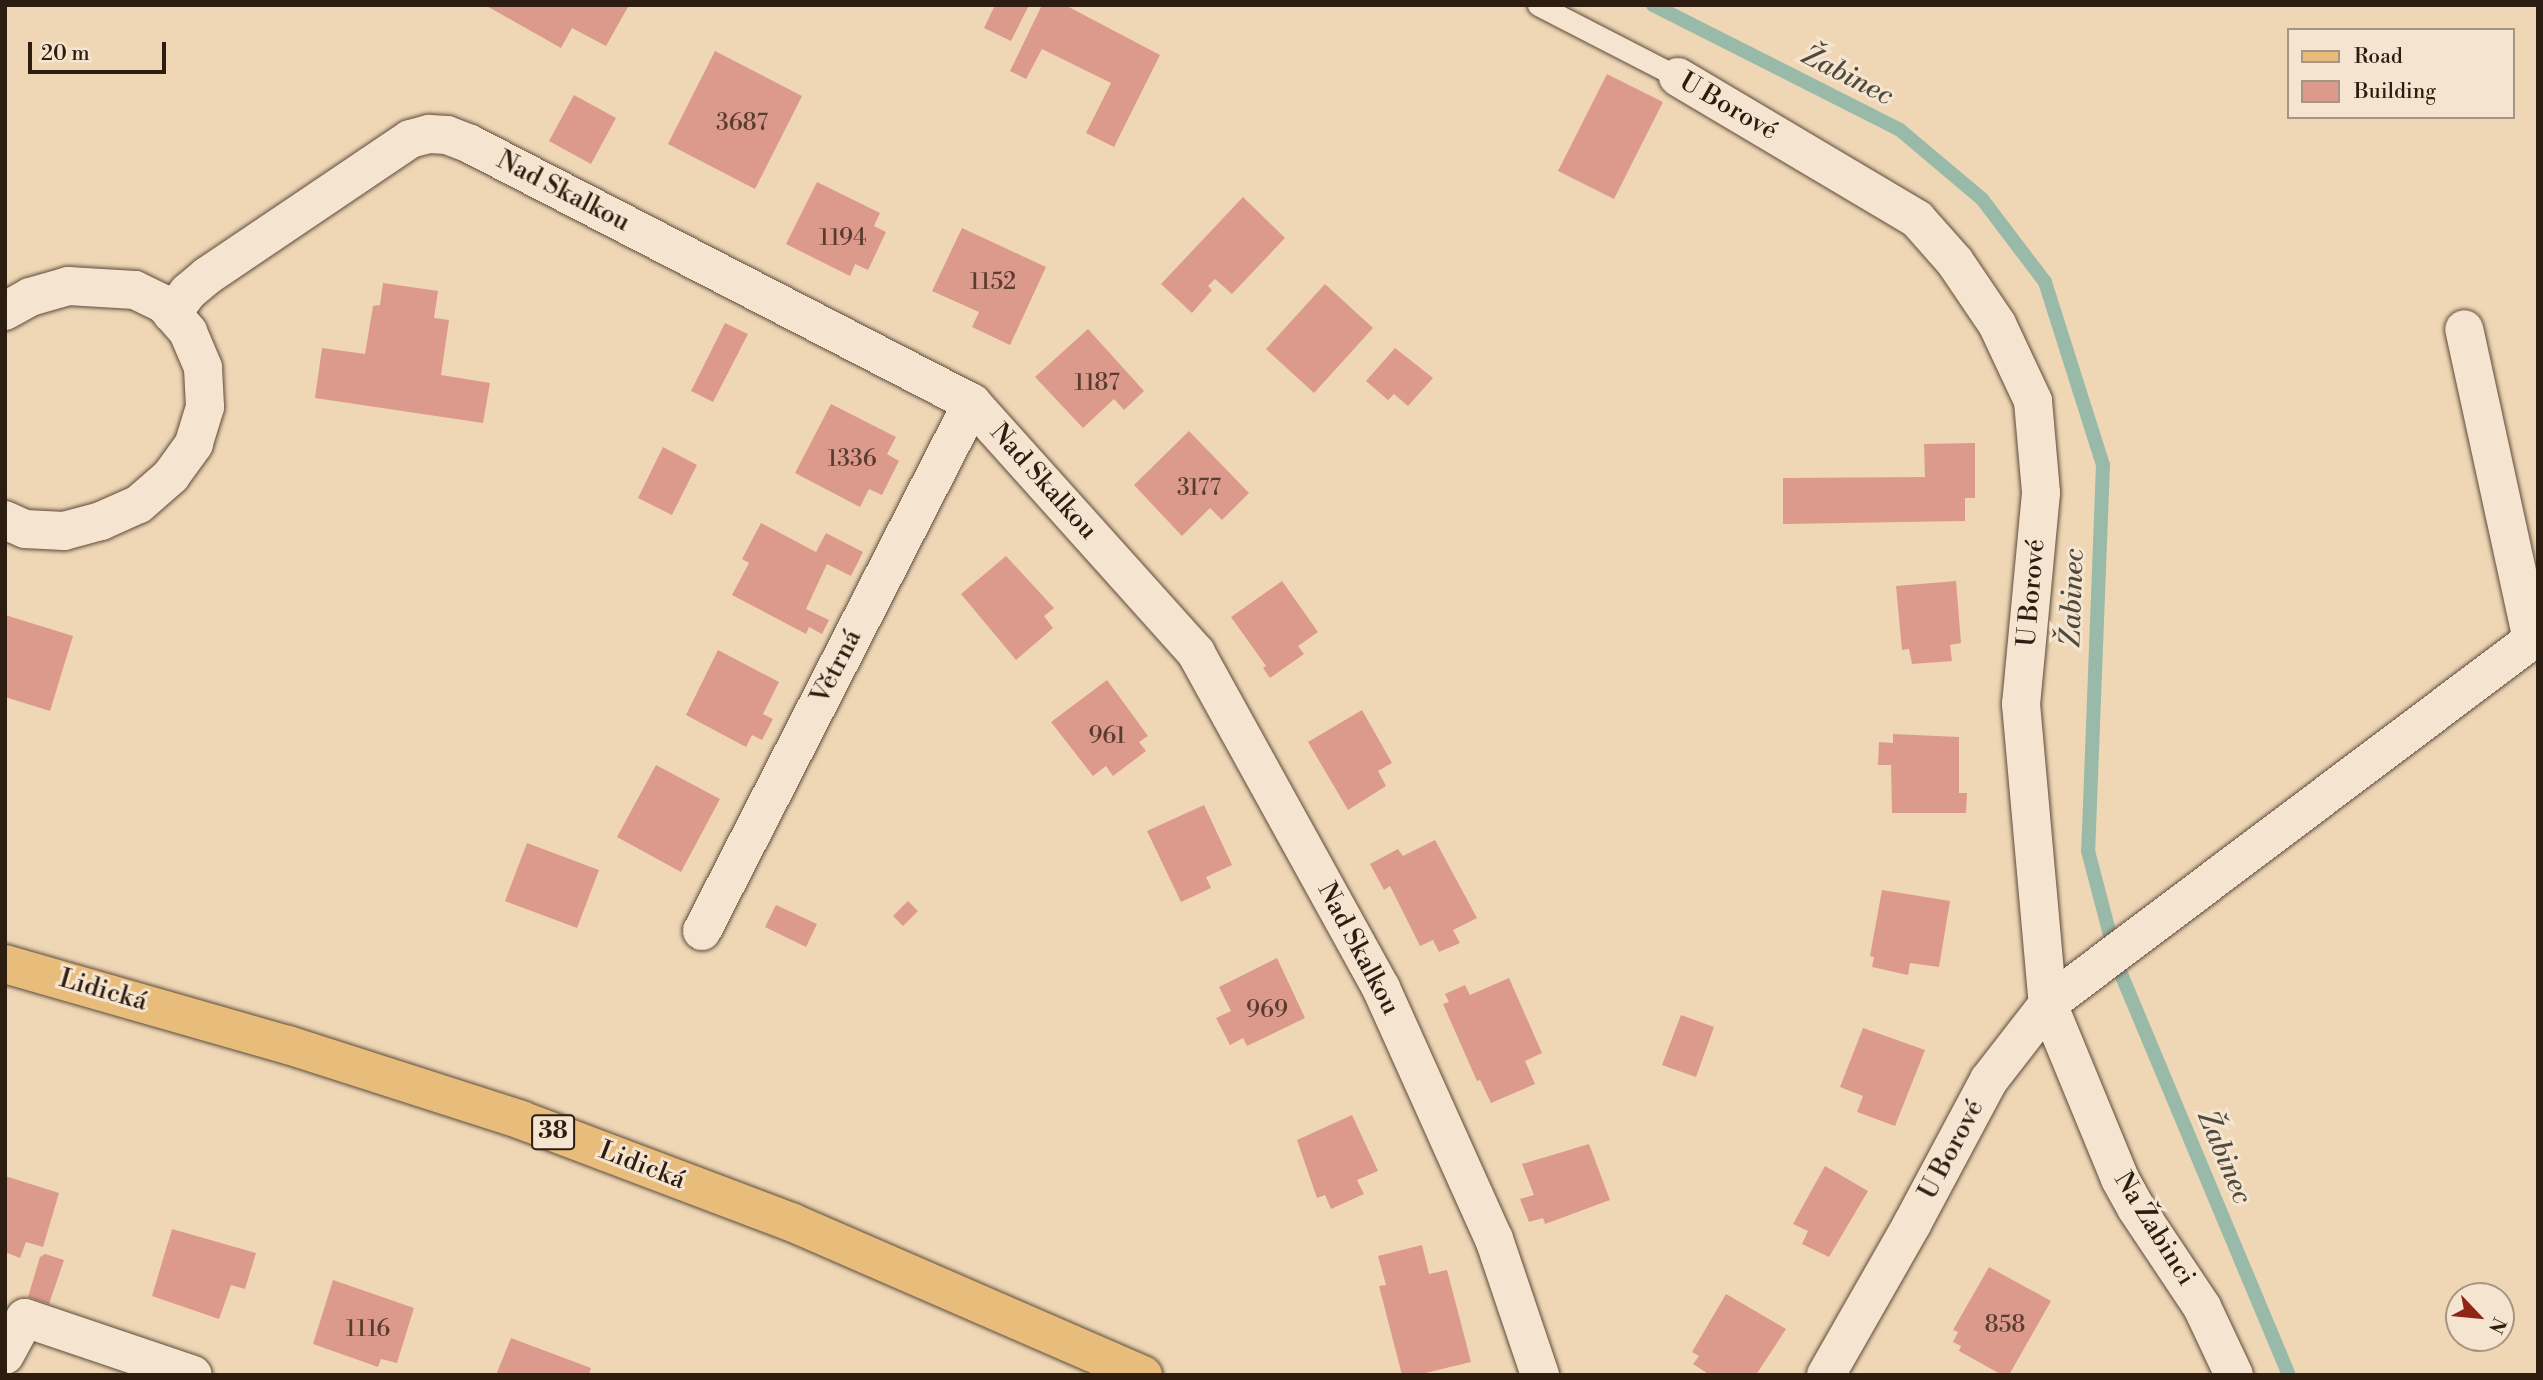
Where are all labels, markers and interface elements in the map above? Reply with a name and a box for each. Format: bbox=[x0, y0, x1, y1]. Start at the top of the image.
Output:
scale bar bbox=[32, 28, 170, 72]
legend bbox=[2288, 28, 2515, 119]
water label: Žabinec bbox=[1795, 39, 1899, 113]
text: 20 m bbox=[41, 41, 90, 67]
text: Road bbox=[2354, 44, 2403, 70]
street label: U Borové bbox=[1673, 66, 1783, 148]
text: Building bbox=[2354, 79, 2436, 105]
house number: 3687 bbox=[716, 109, 768, 137]
street label: Nad Skalkou bbox=[491, 145, 635, 239]
house number: 1194 bbox=[819, 224, 867, 252]
house number: 1152 bbox=[970, 268, 1016, 296]
house number: 1187 bbox=[1074, 369, 1120, 397]
street label: Nad Skalkou bbox=[983, 418, 1103, 546]
house number: 1336 bbox=[827, 445, 877, 473]
house number: 3177 bbox=[1177, 474, 1221, 502]
street label: U Borové bbox=[2012, 538, 2052, 648]
water label: Žabinec bbox=[2054, 548, 2092, 648]
street label: Větrná bbox=[805, 625, 869, 709]
house number: 961 bbox=[1088, 722, 1126, 750]
street label: Nad Skalkou bbox=[1310, 878, 1406, 1020]
street label: Lidická bbox=[56, 964, 150, 1018]
house number: 969 bbox=[1246, 996, 1288, 1024]
street label: U Borové bbox=[1913, 1095, 1991, 1205]
water label: Žabinec bbox=[2189, 1105, 2259, 1209]
road number: 38 bbox=[530, 1112, 576, 1152]
street label: Lidická bbox=[594, 1135, 690, 1197]
street label: Na Žabinci bbox=[2107, 1166, 2201, 1292]
north arrow bbox=[2445, 1282, 2515, 1352]
house number: 858 bbox=[1985, 1311, 2025, 1339]
text: N bbox=[2483, 1313, 2511, 1337]
house number: 1116 bbox=[346, 1315, 390, 1343]

